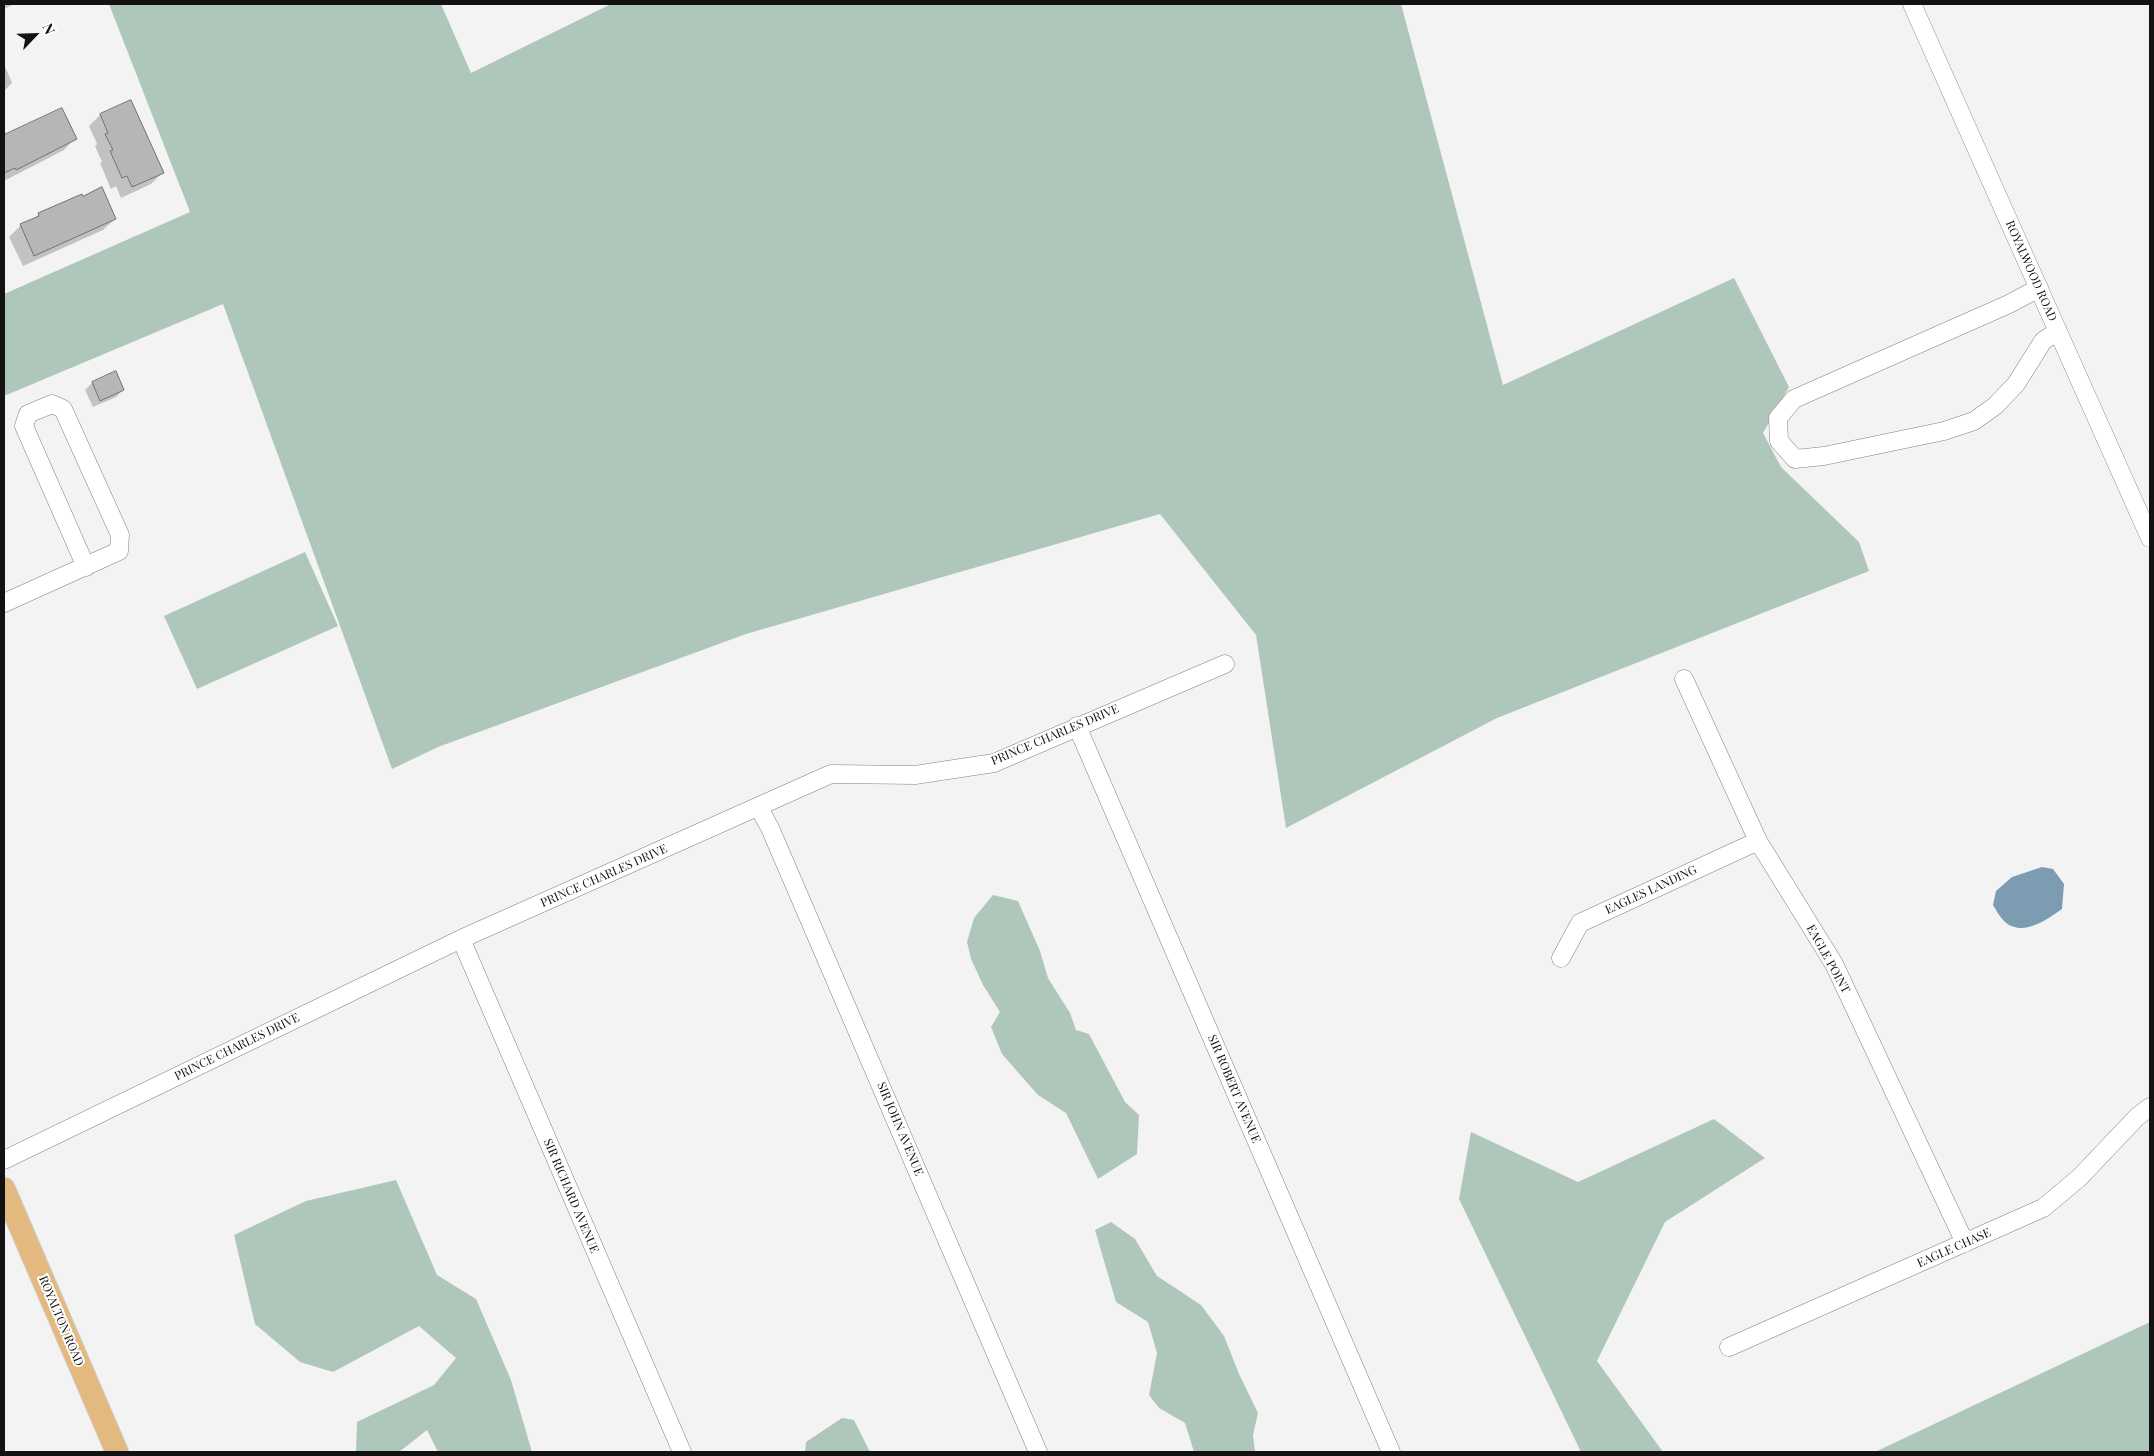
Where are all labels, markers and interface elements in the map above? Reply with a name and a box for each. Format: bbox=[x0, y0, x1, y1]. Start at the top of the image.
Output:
north arrow bbox=[10, 10, 60, 60]
text: N bbox=[38, 20, 60, 37]
street label: ROYALWOOD ROAD bbox=[2002, 218, 2060, 324]
street label: PRINCE CHARLES DRIVE bbox=[989, 702, 1121, 768]
street label: PRINCE CHARLES DRIVE bbox=[538, 841, 670, 911]
street label: EAGLES LANDING bbox=[1603, 862, 1699, 918]
street label: EAGLE POINT bbox=[1803, 922, 1853, 996]
street label: PRINCE CHARLES DRIVE bbox=[172, 1010, 302, 1084]
street label: SIR ROBERT AVENUE bbox=[1205, 1033, 1263, 1145]
street label: SIR JOHN AVENUE bbox=[874, 1080, 926, 1178]
street label: SIR RICHARD AVENUE bbox=[540, 1137, 602, 1255]
street label: EAGLE CHASE bbox=[1915, 1225, 1993, 1271]
street label: ROYALTON ROAD bbox=[35, 1274, 87, 1368]

